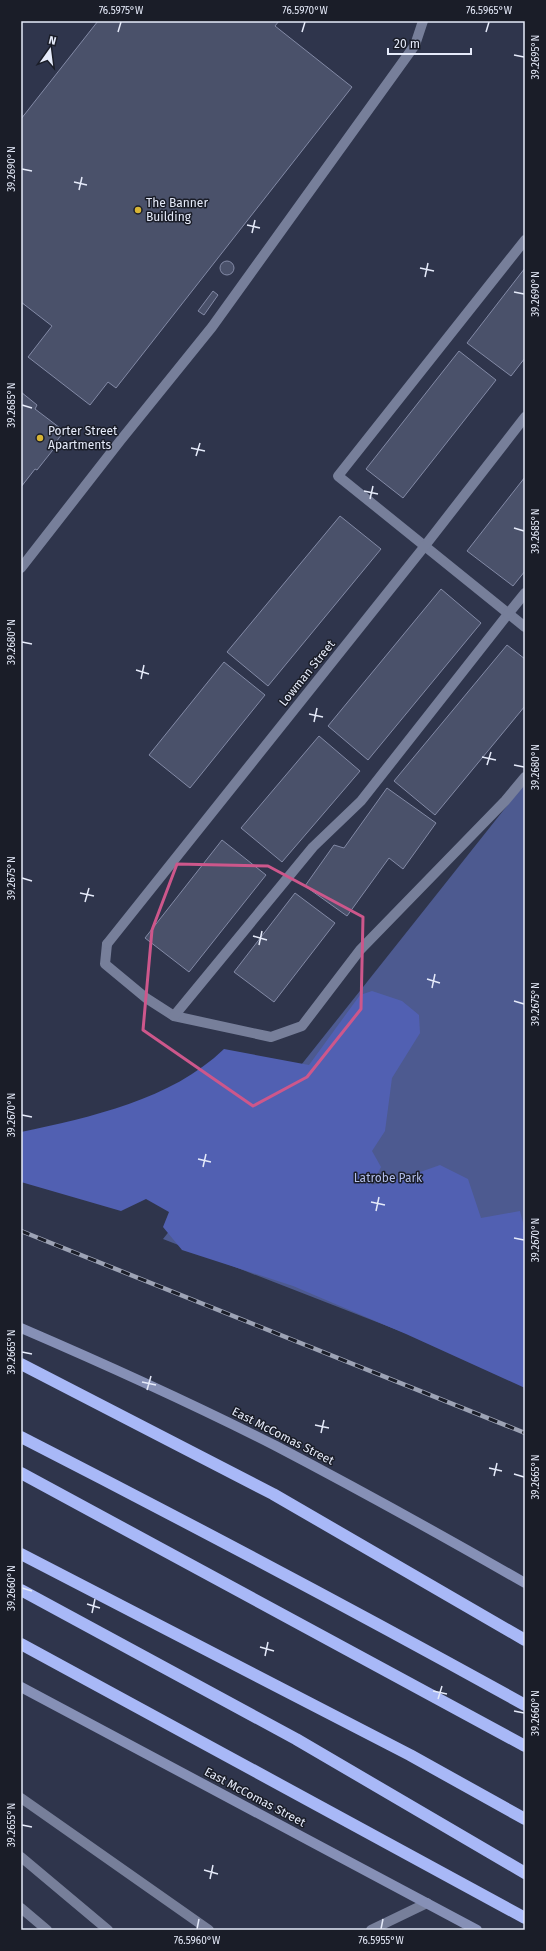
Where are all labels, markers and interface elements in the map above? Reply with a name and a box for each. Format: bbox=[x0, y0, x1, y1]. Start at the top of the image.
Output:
text: 76.5975°W bbox=[99, 5, 144, 17]
text: 76.5970°W bbox=[282, 5, 328, 17]
text: 76.5965°W bbox=[466, 5, 513, 17]
north arrow bbox=[30, 30, 70, 70]
scale bar bbox=[388, 30, 471, 56]
text: N bbox=[47, 34, 57, 48]
text: 39.2695°N bbox=[530, 35, 542, 79]
text: 20 m bbox=[394, 37, 420, 51]
text: 39.2690°N bbox=[6, 146, 18, 192]
place label: The Banner Building bbox=[146, 196, 208, 224]
marker: The Banner Building bbox=[133, 205, 143, 215]
text: 39.2690°N bbox=[530, 271, 542, 317]
text: 39.2685°N bbox=[6, 382, 18, 428]
place label: Porter Street Apartments bbox=[48, 424, 118, 452]
marker: Porter Street Apartments bbox=[35, 433, 45, 443]
text: 39.2685°N bbox=[530, 508, 542, 554]
text: 39.2680°N bbox=[6, 619, 18, 665]
street label: Lowman Street bbox=[276, 637, 338, 709]
text: 39.2680°N bbox=[530, 744, 542, 790]
text: 39.2675°N bbox=[6, 856, 18, 900]
text: 39.2675°N bbox=[530, 982, 542, 1026]
text: 39.2670°N bbox=[6, 1093, 18, 1137]
park label: Latrobe Park bbox=[354, 1171, 423, 1185]
text: 39.2670°N bbox=[530, 1218, 542, 1262]
text: 39.2665°N bbox=[6, 1329, 18, 1375]
street label: East McComas Street bbox=[230, 1404, 337, 1468]
text: 39.2665°N bbox=[530, 1454, 542, 1500]
text: 39.2660°N bbox=[6, 1565, 18, 1611]
text: 39.2660°N bbox=[530, 1690, 542, 1736]
street label: East McComas Street bbox=[202, 1764, 308, 1830]
text: 39.2655°N bbox=[6, 1803, 18, 1847]
text: 76.5960°W bbox=[174, 1935, 221, 1947]
text: 76.5955°W bbox=[358, 1935, 404, 1947]

